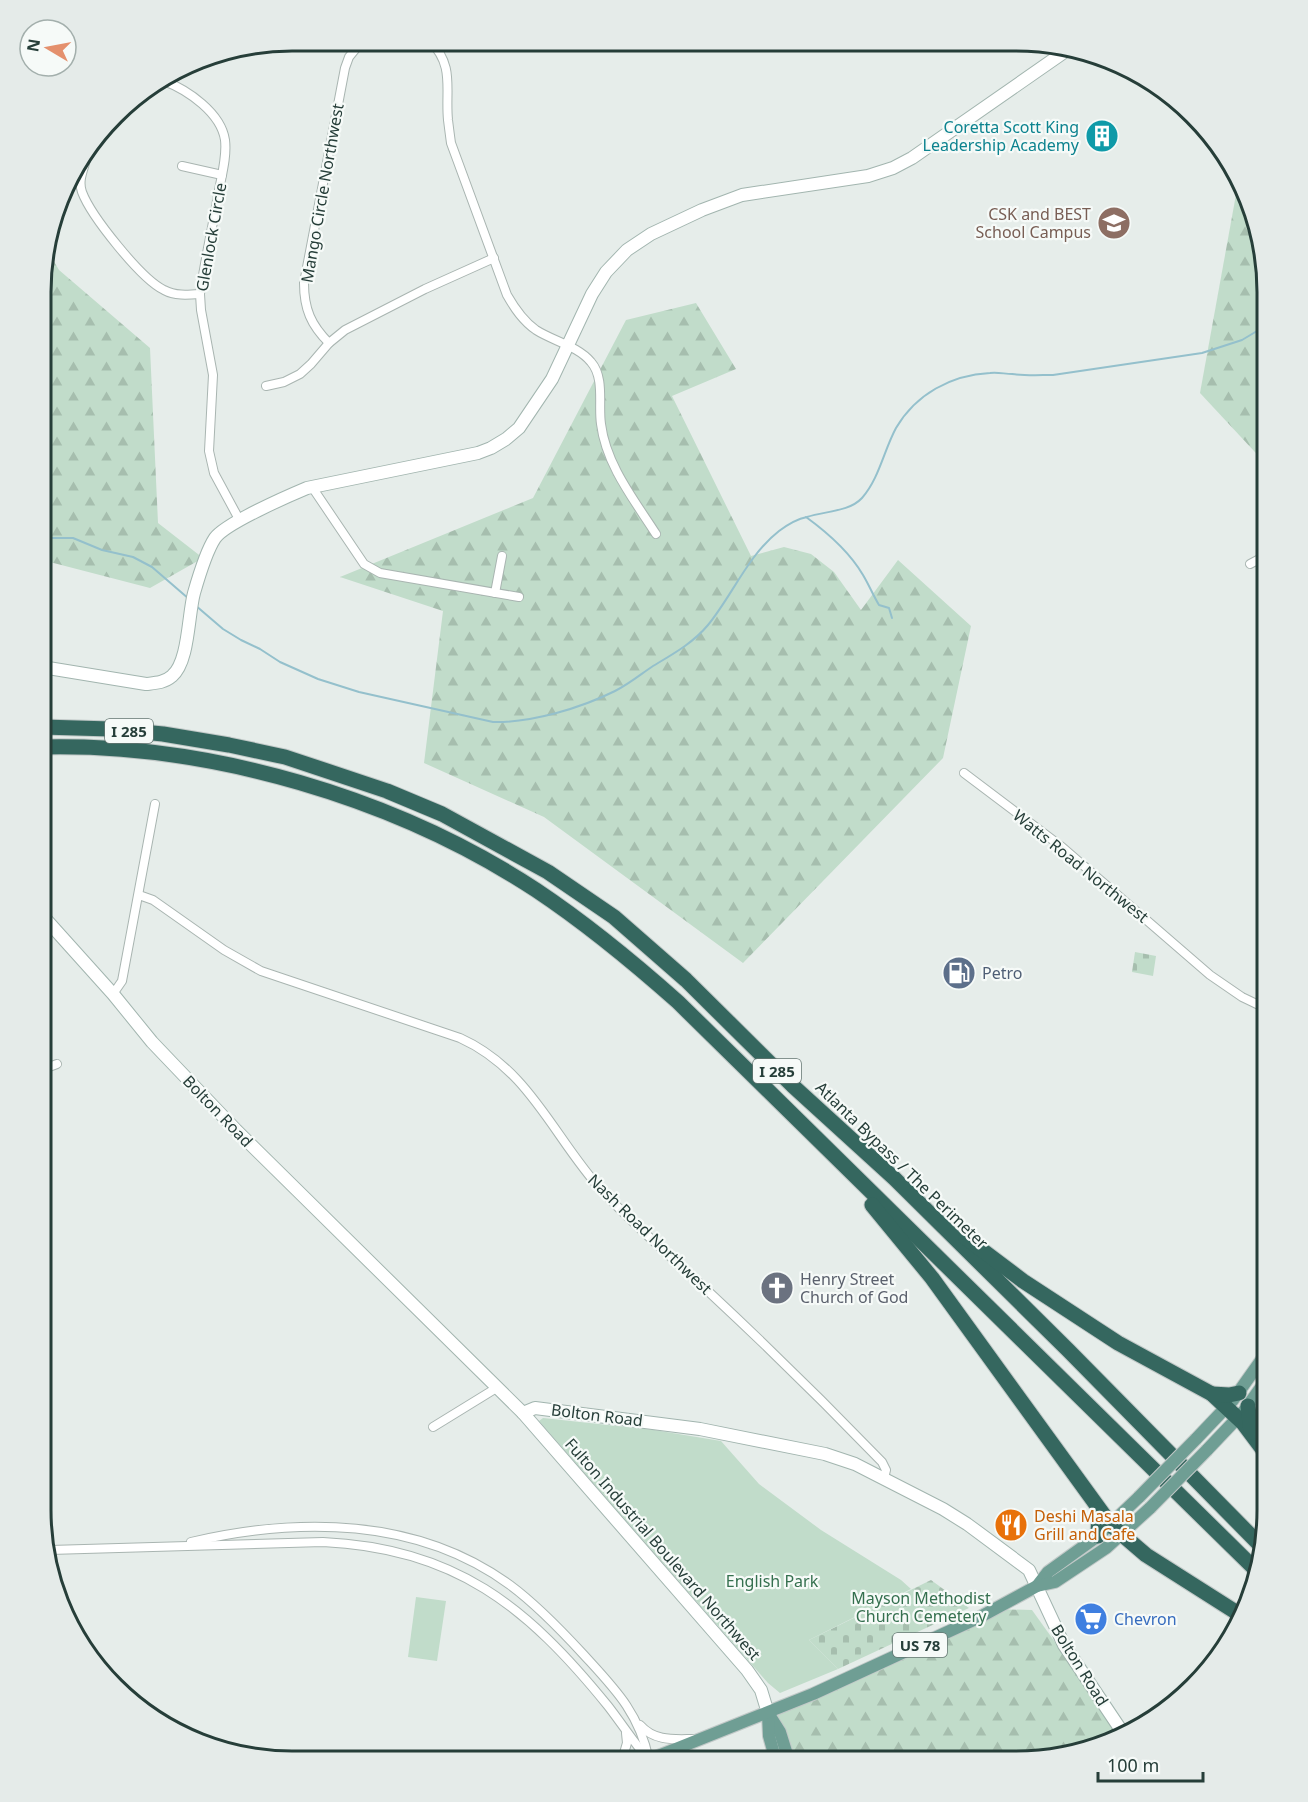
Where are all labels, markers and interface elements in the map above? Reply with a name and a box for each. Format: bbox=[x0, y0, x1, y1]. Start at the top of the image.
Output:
north arrow bbox=[18, 18, 78, 78]
text: N bbox=[21, 37, 45, 54]
street label: Mango Circle Northwest bbox=[295, 101, 349, 284]
place label: Coretta Scott King Leadership Academy bbox=[923, 116, 1080, 156]
building icon: Coretta Scott King Leadership Academy bbox=[1084, 118, 1120, 154]
street label: Glenlock Circle bbox=[191, 181, 231, 293]
place label: CSK and BEST School Campus bbox=[976, 203, 1091, 243]
school or university icon: CSK and BEST School Campus bbox=[1096, 205, 1132, 241]
road number: I 285 bbox=[105, 719, 153, 743]
street label: Watts Road Northwest bbox=[1009, 804, 1154, 928]
fuel station icon: Petro bbox=[941, 955, 977, 991]
place label: Petro bbox=[982, 962, 1022, 984]
road number: I 285 bbox=[753, 1059, 801, 1083]
street label: Bolton Road bbox=[178, 1070, 258, 1152]
street label: Atlanta Bypass / The Perimeter bbox=[811, 1077, 993, 1254]
street label: Nash Road Northwest bbox=[583, 1169, 717, 1299]
place label: Henry Street Church of God bbox=[800, 1268, 908, 1308]
church icon: Henry Street Church of God bbox=[759, 1270, 795, 1306]
street label: Bolton Road bbox=[550, 1398, 644, 1432]
street label: Fulton Industrial Boulevard Northwest bbox=[560, 1433, 766, 1665]
place label: Deshi Masala Grill and Cafe bbox=[1034, 1505, 1135, 1545]
restaurant icon: Deshi Masala Grill and Cafe bbox=[993, 1507, 1029, 1543]
park label: English Park bbox=[726, 1570, 819, 1592]
park label: Mayson Methodist Church Cemetery bbox=[851, 1587, 991, 1627]
supermarket icon: Chevron bbox=[1073, 1601, 1109, 1637]
place label: Chevron bbox=[1114, 1608, 1177, 1630]
street label: Bolton Road bbox=[1046, 1620, 1114, 1710]
road number: US 78 bbox=[893, 1633, 947, 1657]
scale bar bbox=[1098, 1745, 1203, 1783]
text: 100 m bbox=[1107, 1753, 1159, 1777]

